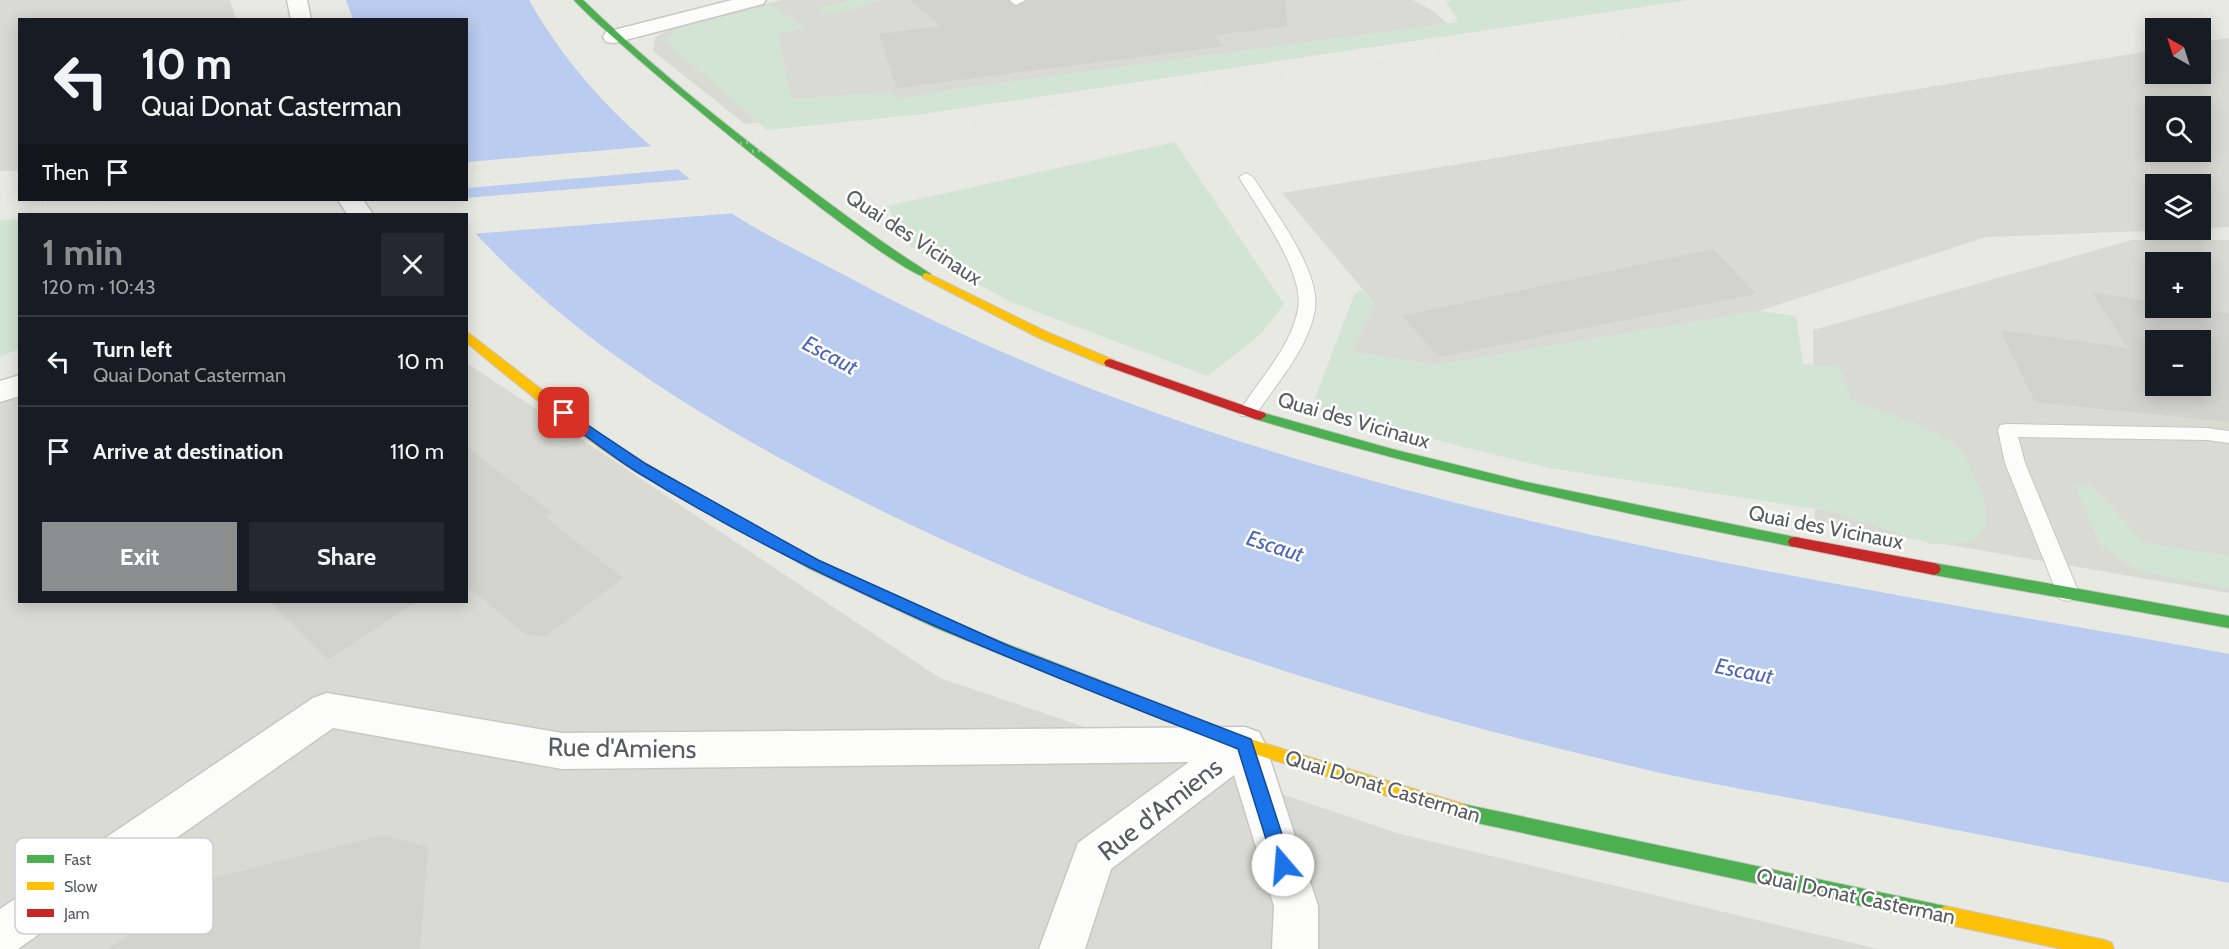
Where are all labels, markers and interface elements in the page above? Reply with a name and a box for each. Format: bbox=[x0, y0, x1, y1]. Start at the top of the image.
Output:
north arrow bbox=[2145, 18, 2211, 84]
map controls bbox=[2145, 18, 2211, 396]
text: 10 m bbox=[141, 38, 232, 90]
icon: left bbox=[42, 42, 120, 120]
text: Quai Donat Casterman bbox=[141, 90, 402, 123]
button: search bbox=[2145, 96, 2211, 162]
icon: arrive bbox=[101, 156, 134, 189]
text: Then bbox=[42, 159, 89, 186]
button: layers bbox=[2145, 174, 2211, 240]
street label: Quai des Vicinaux bbox=[841, 184, 987, 290]
text: 1 min bbox=[42, 230, 123, 274]
button: close bbox=[381, 233, 444, 296]
button: + bbox=[2145, 252, 2211, 318]
text: 120 m · 10:43 bbox=[42, 275, 156, 299]
water label: Escaut bbox=[798, 329, 863, 381]
button: − bbox=[2145, 330, 2211, 396]
text: Turn left bbox=[93, 336, 172, 363]
icon: left bbox=[42, 345, 75, 378]
text: 10 m bbox=[397, 348, 444, 375]
text: Quai Donat Casterman bbox=[93, 363, 286, 387]
street label: Quai des Vicinaux bbox=[1275, 386, 1433, 454]
pin bbox=[538, 387, 589, 438]
icon: arrive bbox=[547, 396, 580, 429]
icon: arrive bbox=[42, 435, 75, 468]
text: Arrive at destination bbox=[93, 438, 283, 465]
text: 110 m bbox=[390, 438, 444, 465]
street label: Quai des Vicinaux bbox=[1747, 500, 1906, 554]
button: Exit bbox=[42, 522, 237, 591]
button: Share bbox=[249, 522, 444, 591]
water label: Escaut bbox=[1243, 524, 1308, 568]
water label: Escaut bbox=[1713, 652, 1777, 690]
street label: Rue d'Amiens bbox=[547, 731, 697, 765]
street label: Quai Donat Casterman bbox=[1282, 744, 1484, 828]
street label: Rue d'Amiens bbox=[1091, 750, 1229, 867]
position arrow bbox=[1251, 833, 1315, 897]
legend bbox=[15, 838, 213, 934]
text: Fast bbox=[64, 850, 92, 869]
street label: Quai Donat Casterman bbox=[1754, 863, 1958, 929]
text: Slow bbox=[64, 877, 98, 896]
text: Jam bbox=[63, 904, 90, 923]

